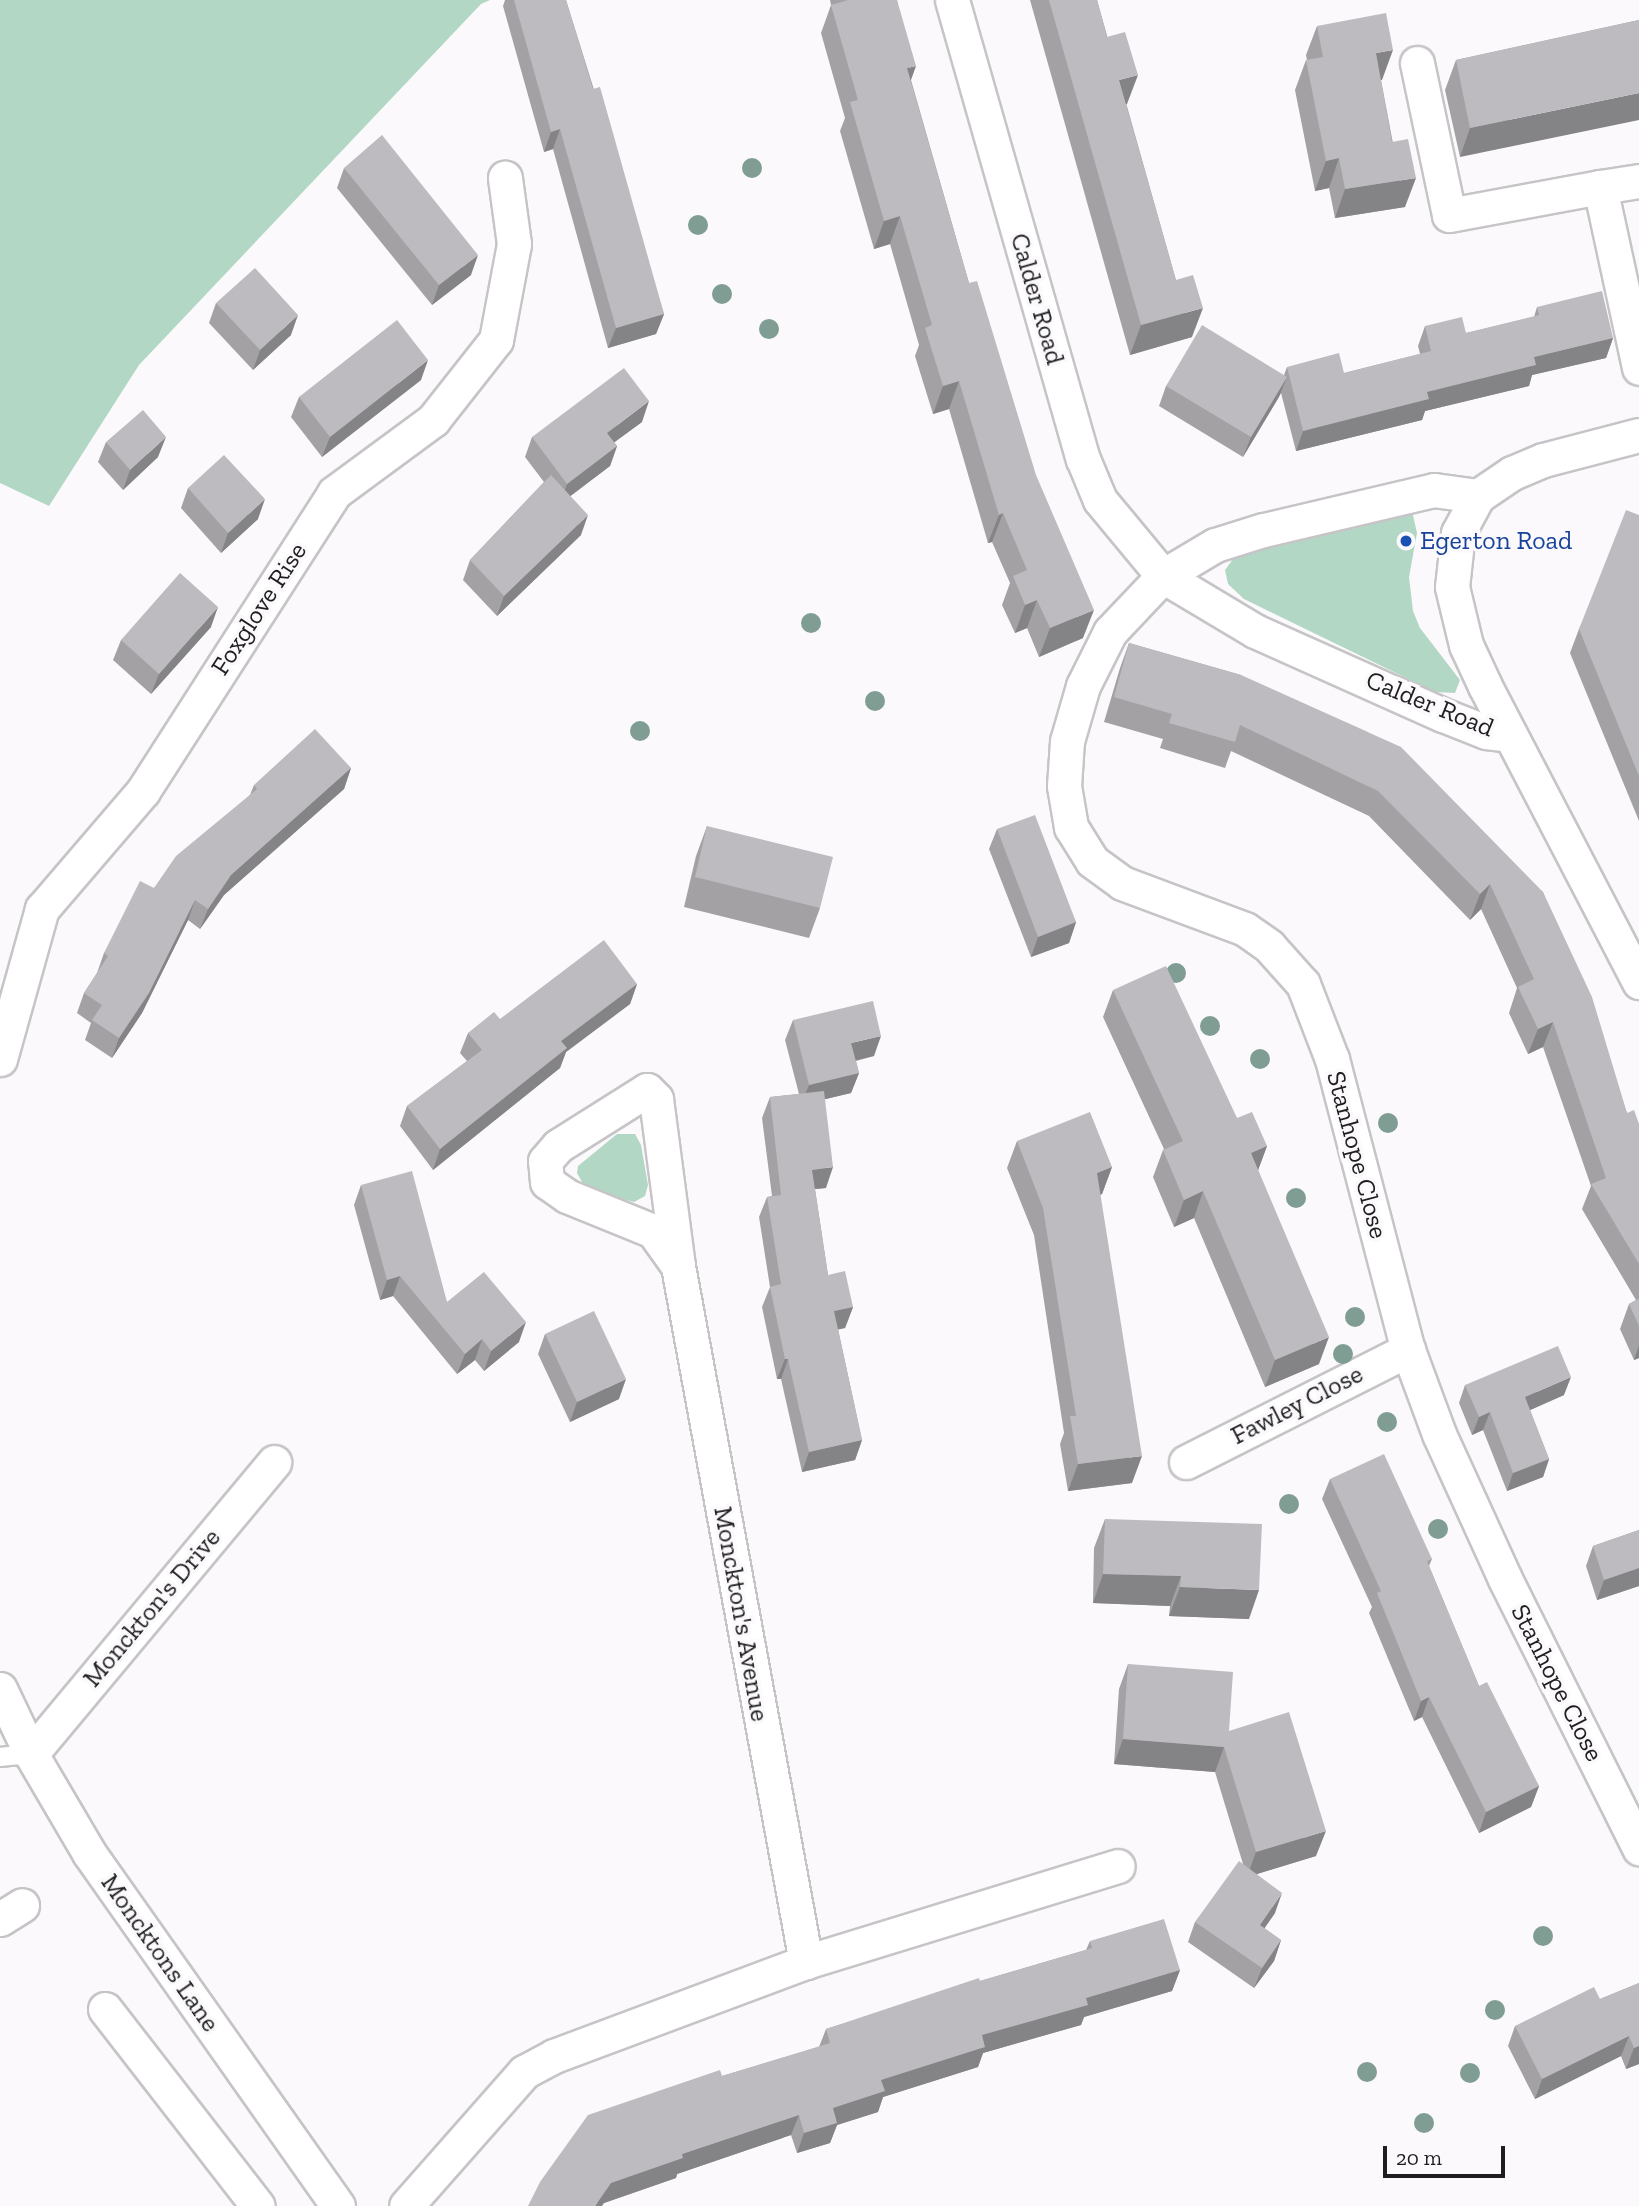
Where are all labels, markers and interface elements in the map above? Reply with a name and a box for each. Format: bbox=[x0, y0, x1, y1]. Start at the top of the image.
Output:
street label: Calder Road bbox=[1003, 230, 1071, 368]
place label: Egerton Road bbox=[1420, 525, 1572, 557]
marker: Egerton Road bbox=[1398, 533, 1414, 549]
street label: Foxglove Rise bbox=[205, 537, 313, 681]
street label: Calder Road bbox=[1361, 664, 1499, 744]
street label: Stanhope Close bbox=[1320, 1068, 1394, 1242]
street label: Fawley Close bbox=[1226, 1358, 1368, 1452]
street label: Monckton's Avenue bbox=[707, 1504, 775, 1724]
street label: Monckton's Drive bbox=[77, 1523, 227, 1693]
street label: Stanhope Close bbox=[1504, 1599, 1610, 1767]
street label: Moncktons Lane bbox=[94, 1868, 226, 2038]
scale bar bbox=[1387, 2132, 1510, 2176]
text: 20 m bbox=[1396, 2145, 1442, 2170]

